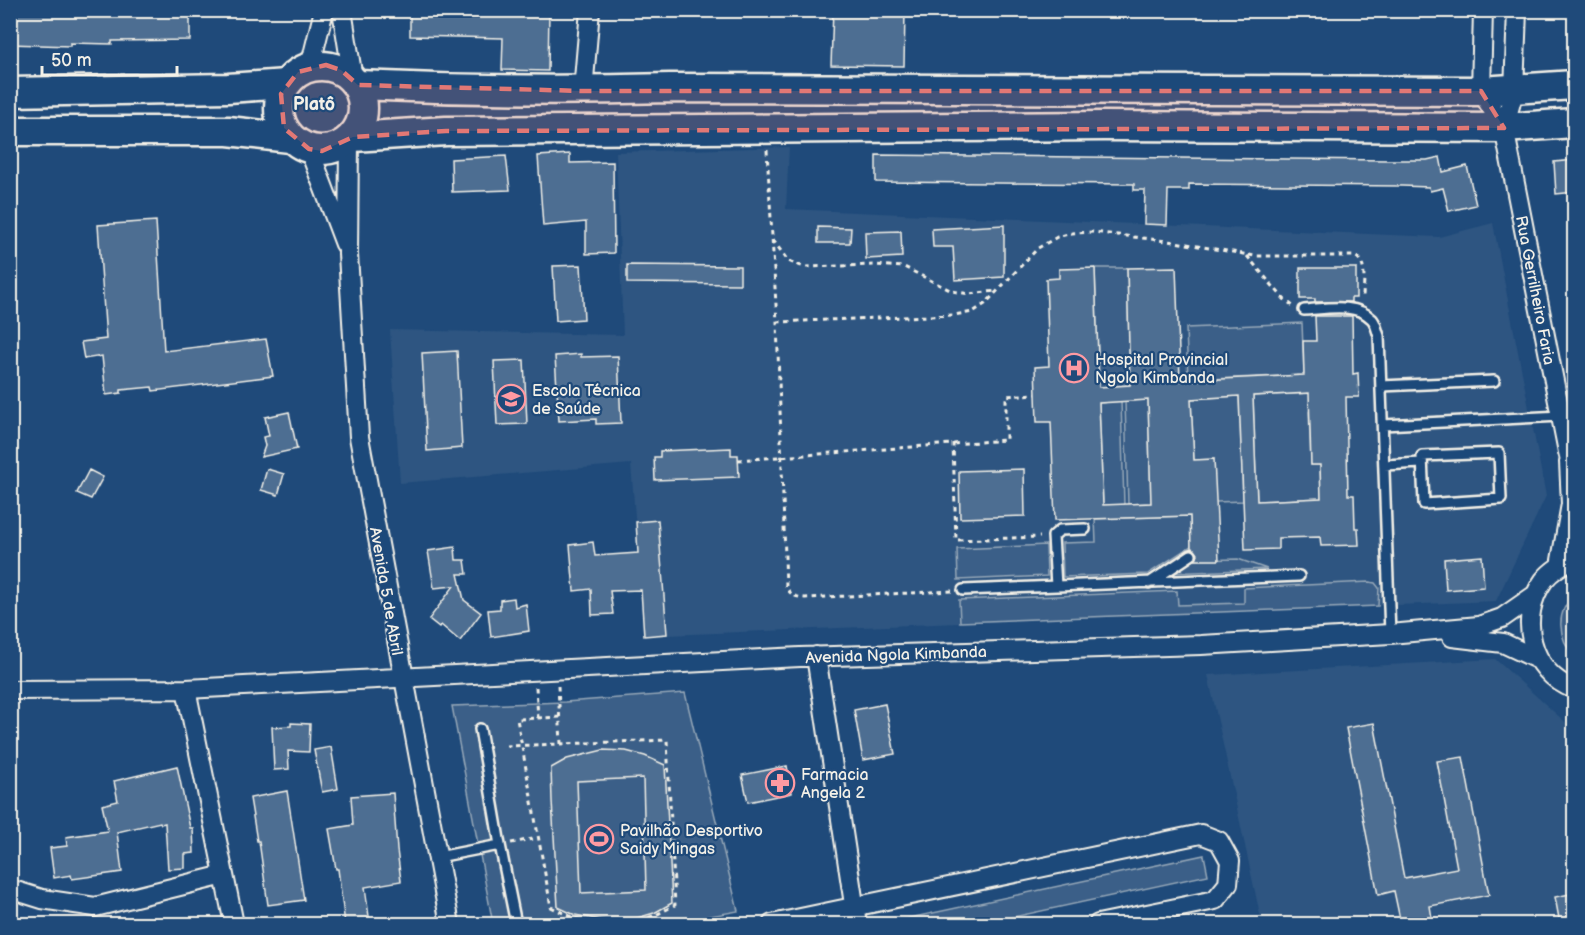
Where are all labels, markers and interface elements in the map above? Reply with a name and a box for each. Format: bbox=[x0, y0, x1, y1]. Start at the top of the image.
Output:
scale bar bbox=[42, 39, 177, 77]
text: 50 m bbox=[51, 50, 92, 71]
district label: Platô bbox=[293, 94, 335, 115]
street label: Rua Gerrilheiro Faria bbox=[1511, 214, 1558, 367]
place label: Hospital Provincial Ngola Kimbanda bbox=[1095, 351, 1228, 388]
hospital icon: Hospital Provincial Ngola Kimbanda bbox=[1058, 352, 1090, 384]
place label: Escola Técnica de Saúde bbox=[532, 382, 641, 419]
school or university icon: Escola Técnica de Saúde bbox=[495, 383, 527, 415]
street label: Avenida 5 de Abril bbox=[365, 526, 406, 657]
street label: Avenida Ngola Kimbanda bbox=[805, 643, 987, 668]
place label: Farmacia Angela 2 bbox=[801, 766, 869, 803]
pharmacy icon: Farmacia Angela 2 bbox=[764, 767, 796, 799]
place label: Pavilhão Desportivo Saidy Mingas bbox=[620, 822, 763, 859]
sports icon: Pavilhão Desportivo Saidy Mingas bbox=[583, 823, 615, 855]

